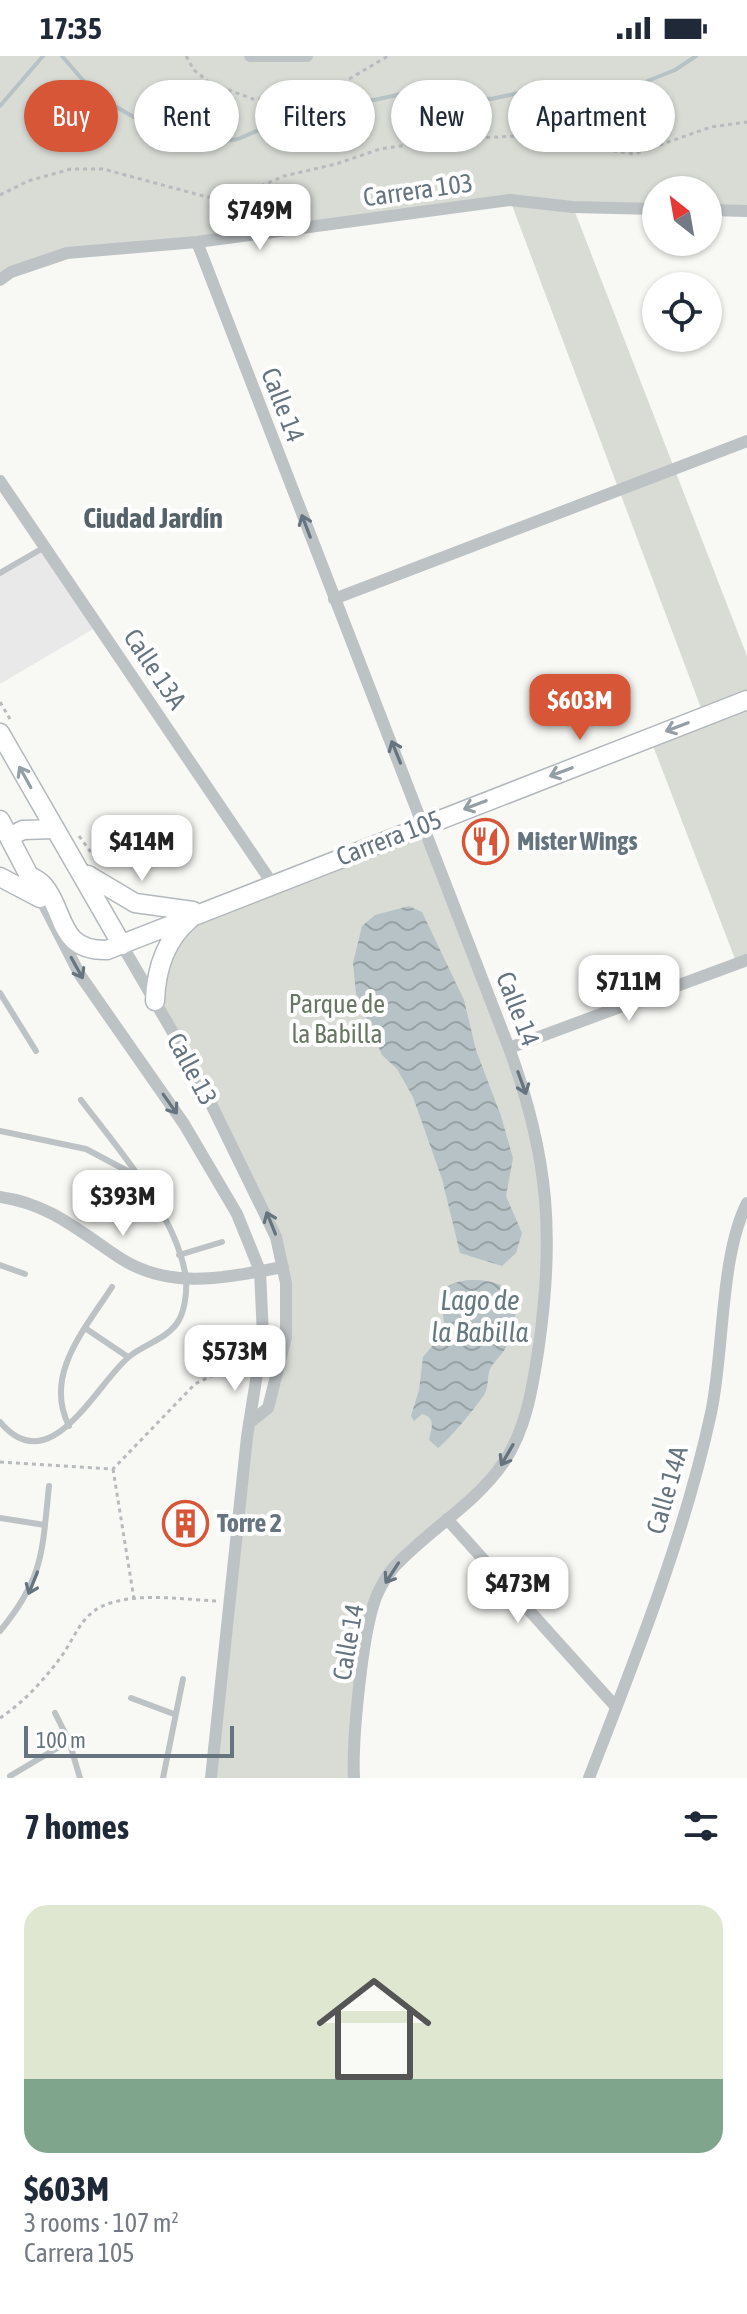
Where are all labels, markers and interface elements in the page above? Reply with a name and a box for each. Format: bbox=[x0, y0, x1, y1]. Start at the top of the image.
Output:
text: 17:35 bbox=[40, 11, 102, 45]
chip: Buy bbox=[24, 80, 118, 152]
chip: Rent bbox=[134, 80, 239, 152]
chip: Filters bbox=[255, 80, 375, 152]
chip: New bbox=[391, 80, 492, 152]
chip: Apartment bbox=[508, 80, 675, 152]
street label: Carrera 103 bbox=[361, 167, 475, 213]
north arrow bbox=[642, 176, 722, 256]
map controls bbox=[642, 176, 722, 352]
pin: $749M bbox=[204, 184, 316, 252]
text: $749M bbox=[227, 195, 293, 225]
button: locate bbox=[642, 272, 722, 352]
street label: Calle 14 bbox=[255, 364, 311, 446]
district label: Ciudad Jardín bbox=[83, 502, 223, 534]
one-way arrow bbox=[298, 514, 312, 539]
street label: Calle 13A bbox=[117, 623, 193, 715]
pin: $603M bbox=[524, 674, 636, 742]
text: $603M bbox=[547, 685, 613, 715]
one-way arrow bbox=[665, 721, 690, 735]
one-way arrow bbox=[387, 740, 402, 765]
one-way arrow bbox=[17, 766, 33, 789]
one-way arrow bbox=[549, 766, 574, 780]
one-way arrow bbox=[463, 799, 487, 813]
street label: Carrera 105 bbox=[332, 804, 446, 872]
pin: $414M bbox=[86, 815, 198, 883]
restaurant icon: Mister Wings bbox=[462, 817, 510, 865]
text: $414M bbox=[109, 826, 175, 856]
place label: Mister Wings bbox=[517, 826, 638, 856]
one-way arrow bbox=[70, 955, 85, 979]
pin: $711M bbox=[573, 955, 685, 1023]
text: $711M bbox=[596, 966, 662, 996]
street label: Calle 14 bbox=[490, 968, 546, 1050]
park label: Parque de la Babilla bbox=[289, 989, 385, 1049]
street label: Calle 13 bbox=[161, 1028, 223, 1110]
one-way arrow bbox=[515, 1070, 530, 1095]
one-way arrow bbox=[162, 1092, 178, 1114]
pin: $393M bbox=[67, 1170, 179, 1238]
text: $393M bbox=[90, 1181, 156, 1211]
one-way arrow bbox=[262, 1211, 277, 1236]
water label: Lago de la Babilla bbox=[431, 1284, 529, 1348]
pin: $573M bbox=[179, 1325, 291, 1393]
text: $573M bbox=[202, 1336, 268, 1366]
street label: Calle 14A bbox=[640, 1442, 694, 1537]
one-way arrow bbox=[499, 1443, 515, 1466]
building icon: Torre 2 bbox=[162, 1499, 210, 1547]
place label: Torre 2 bbox=[217, 1508, 282, 1538]
pin: $473M bbox=[462, 1557, 574, 1625]
one-way arrow bbox=[383, 1561, 399, 1584]
text: $473M bbox=[485, 1568, 551, 1598]
one-way arrow bbox=[25, 1570, 39, 1595]
street label: Calle 14 bbox=[327, 1601, 369, 1683]
scale bar bbox=[24, 1722, 234, 1758]
text: 100 m bbox=[36, 1727, 86, 1753]
icon: filters bbox=[679, 1804, 723, 1848]
text: 7 homes bbox=[24, 1807, 129, 1846]
icon: home bbox=[302, 1957, 446, 2101]
text: $603M bbox=[24, 2169, 109, 2208]
text: 3 rooms · 107 m² bbox=[24, 2208, 179, 2238]
text: Carrera 105 bbox=[24, 2238, 134, 2268]

